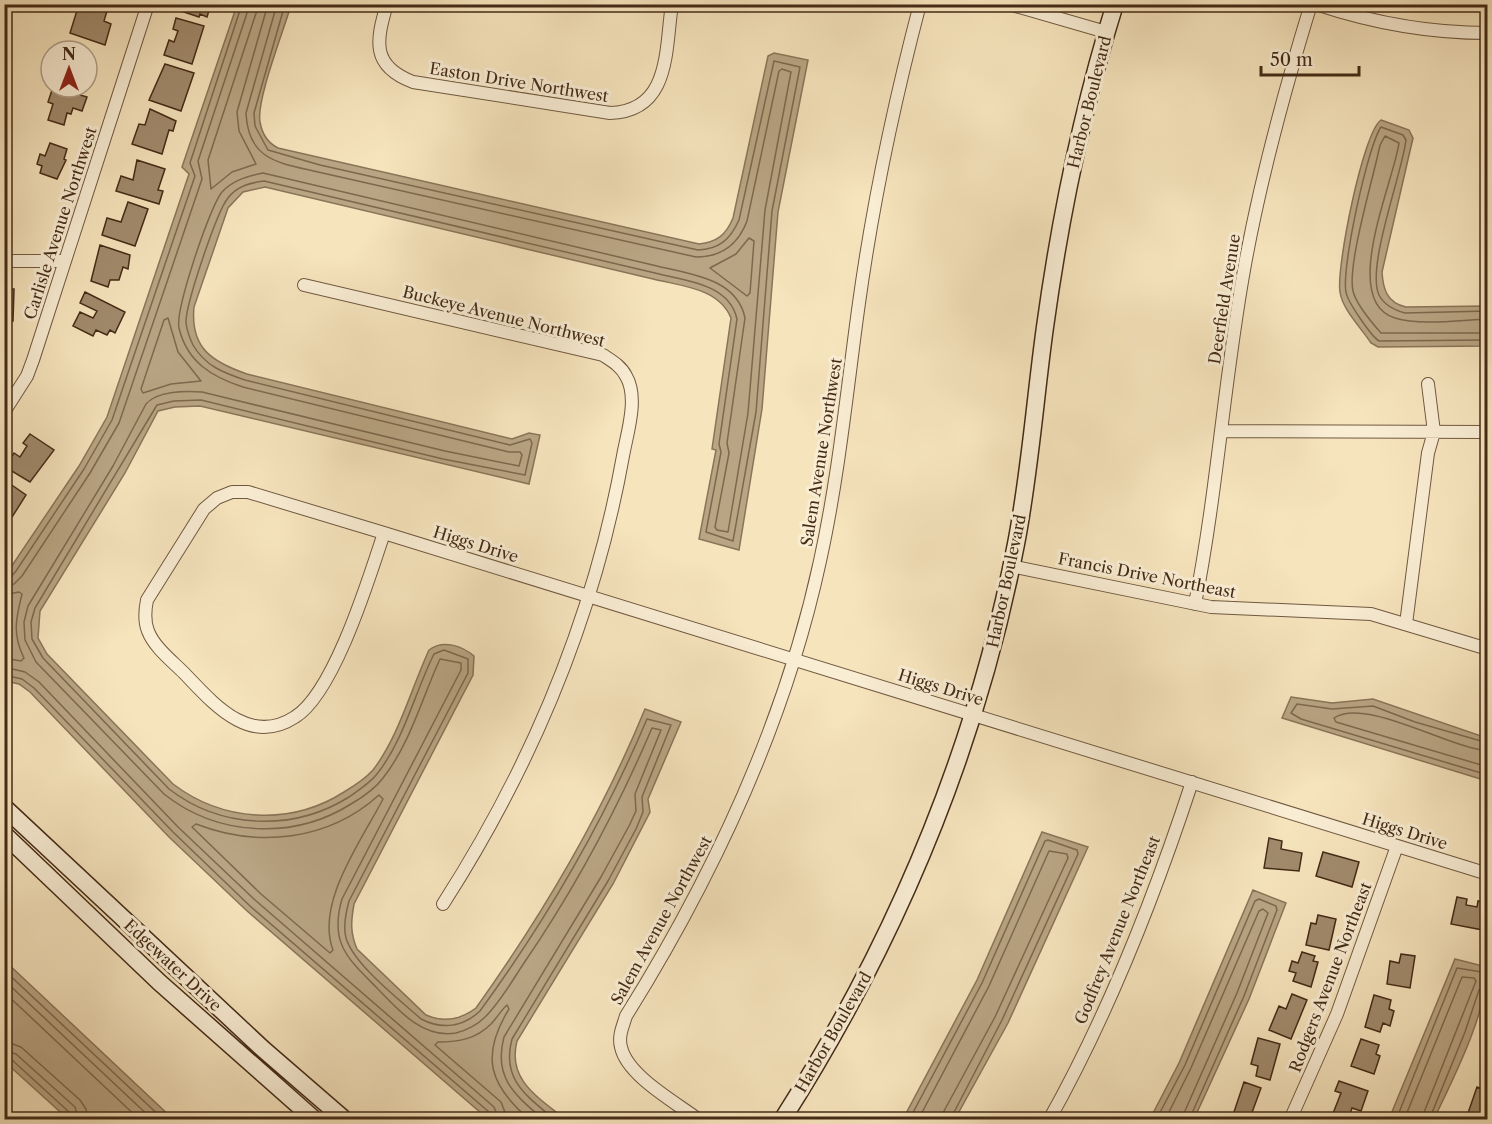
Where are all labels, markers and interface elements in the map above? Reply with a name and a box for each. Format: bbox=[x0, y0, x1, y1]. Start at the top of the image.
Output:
street label: Harbor Boulevard bbox=[1063, 33, 1115, 170]
north arrow bbox=[39, 39, 99, 99]
scale bar bbox=[1261, 39, 1358, 77]
text: N bbox=[62, 44, 76, 64]
text: 50 m bbox=[1270, 49, 1313, 71]
street label: Easton Drive Northwest bbox=[428, 58, 610, 106]
street label: Carlisle Avenue Northwest bbox=[19, 124, 101, 322]
street label: Deerfield Avenue bbox=[1204, 232, 1244, 366]
street label: Buckeye Avenue Northwest bbox=[401, 281, 608, 351]
street label: Salem Avenue Northwest bbox=[796, 356, 846, 548]
street label: Harbor Boulevard bbox=[982, 512, 1030, 650]
street label: Higgs Drive bbox=[431, 522, 521, 566]
street label: Francis Drive Northeast bbox=[1056, 548, 1238, 602]
street label: Higgs Drive bbox=[896, 665, 986, 709]
street label: Higgs Drive bbox=[1360, 809, 1450, 853]
street label: Salem Avenue Northwest bbox=[606, 832, 716, 1008]
street label: Godfrey Avenue Northeast bbox=[1070, 833, 1164, 1027]
street label: Rodgers Avenue Northeast bbox=[1284, 879, 1376, 1075]
street label: Edgewater Drive bbox=[120, 915, 226, 1015]
street label: Harbor Boulevard bbox=[790, 968, 876, 1096]

